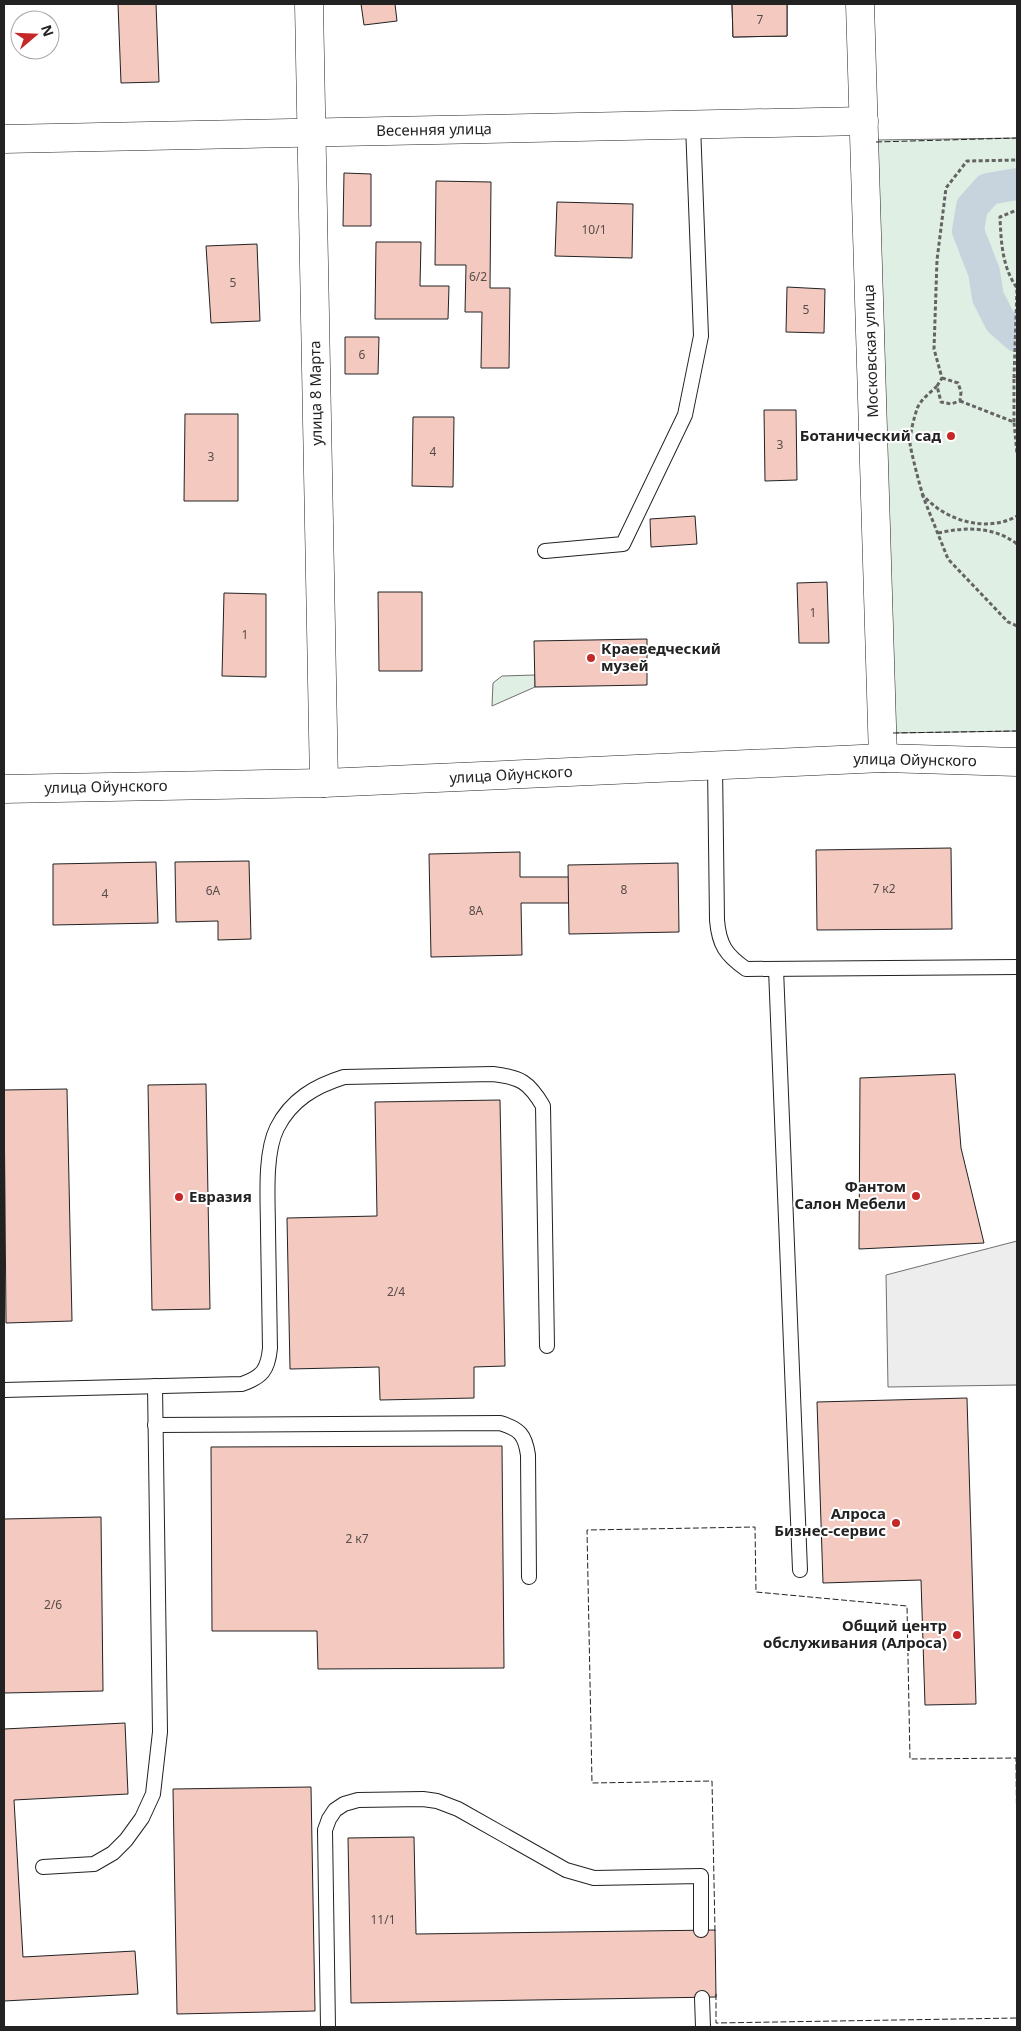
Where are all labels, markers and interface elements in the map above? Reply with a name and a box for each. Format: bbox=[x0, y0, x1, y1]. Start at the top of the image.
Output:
north arrow bbox=[10, 10, 60, 60]
house number: 7 bbox=[757, 11, 764, 28]
text: N bbox=[37, 22, 59, 39]
street label: Весенняя улица bbox=[376, 118, 492, 140]
house number: 10/1 bbox=[581, 221, 607, 238]
house number: 6/2 bbox=[469, 268, 487, 285]
house number: 5 bbox=[230, 274, 237, 291]
street label: Московская улица bbox=[858, 284, 882, 418]
house number: 5 bbox=[803, 301, 810, 318]
street label: улица 8 Марта bbox=[304, 340, 326, 446]
house number: 6 bbox=[359, 346, 366, 363]
place label: Ботанический сад bbox=[800, 425, 941, 445]
marker: Ботанический сад bbox=[945, 430, 957, 442]
house number: 3 bbox=[777, 436, 784, 453]
house number: 4 bbox=[430, 443, 437, 460]
house number: 3 bbox=[208, 448, 215, 465]
house number: 1 bbox=[810, 604, 816, 621]
house number: 1 bbox=[242, 626, 248, 643]
place label: Краеведческий музей bbox=[601, 638, 721, 675]
marker: Краеведческий музей bbox=[585, 652, 597, 664]
street label: улица Ойунского bbox=[853, 748, 977, 770]
street label: улица Ойунского bbox=[449, 761, 573, 787]
street label: улица Ойунского bbox=[44, 775, 168, 797]
house number: 7 к2 bbox=[872, 880, 896, 897]
house number: 8 bbox=[621, 881, 628, 898]
house number: 6А bbox=[206, 882, 221, 899]
house number: 4 bbox=[102, 885, 109, 902]
house number: 8А bbox=[469, 902, 484, 919]
place label: Фантом Салон Мебели bbox=[795, 1176, 906, 1213]
place label: Евразия bbox=[189, 1186, 252, 1206]
marker: Фантом Салон Мебели bbox=[910, 1190, 922, 1202]
marker: Евразия bbox=[173, 1191, 185, 1203]
house number: 2/4 bbox=[387, 1283, 405, 1300]
place label: Алроса Бизнес-сервис bbox=[774, 1503, 886, 1540]
marker: Алроса Бизнес-сервис bbox=[890, 1517, 902, 1529]
house number: 2 к7 bbox=[345, 1530, 369, 1547]
house number: 2/6 bbox=[44, 1596, 62, 1613]
place label: Общий центр обслуживания (Алроса) bbox=[763, 1615, 947, 1652]
marker: Общий центр обслуживания (Алроса) bbox=[951, 1629, 963, 1641]
house number: 11/1 bbox=[370, 1911, 396, 1928]

